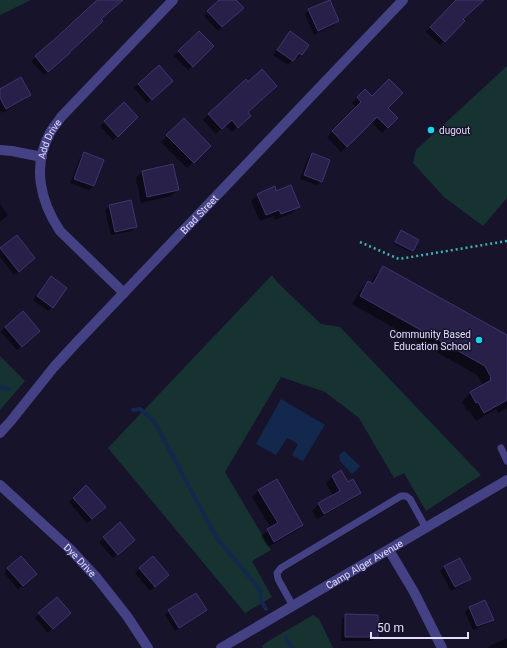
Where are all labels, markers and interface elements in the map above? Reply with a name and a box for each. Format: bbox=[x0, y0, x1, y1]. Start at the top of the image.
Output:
street label: Add Drive bbox=[36, 117, 63, 160]
marker: dugout bbox=[426, 125, 436, 135]
place label: dugout bbox=[439, 125, 470, 136]
street label: Brad Street bbox=[178, 192, 220, 236]
place label: Community Based Education School bbox=[390, 329, 471, 352]
marker: Community Based Education School bbox=[474, 335, 484, 345]
street label: Camp Alger Avenue bbox=[324, 537, 405, 591]
street label: Dye Drive bbox=[62, 541, 99, 579]
scale bar bbox=[371, 614, 468, 640]
text: 50 m bbox=[377, 621, 404, 635]

